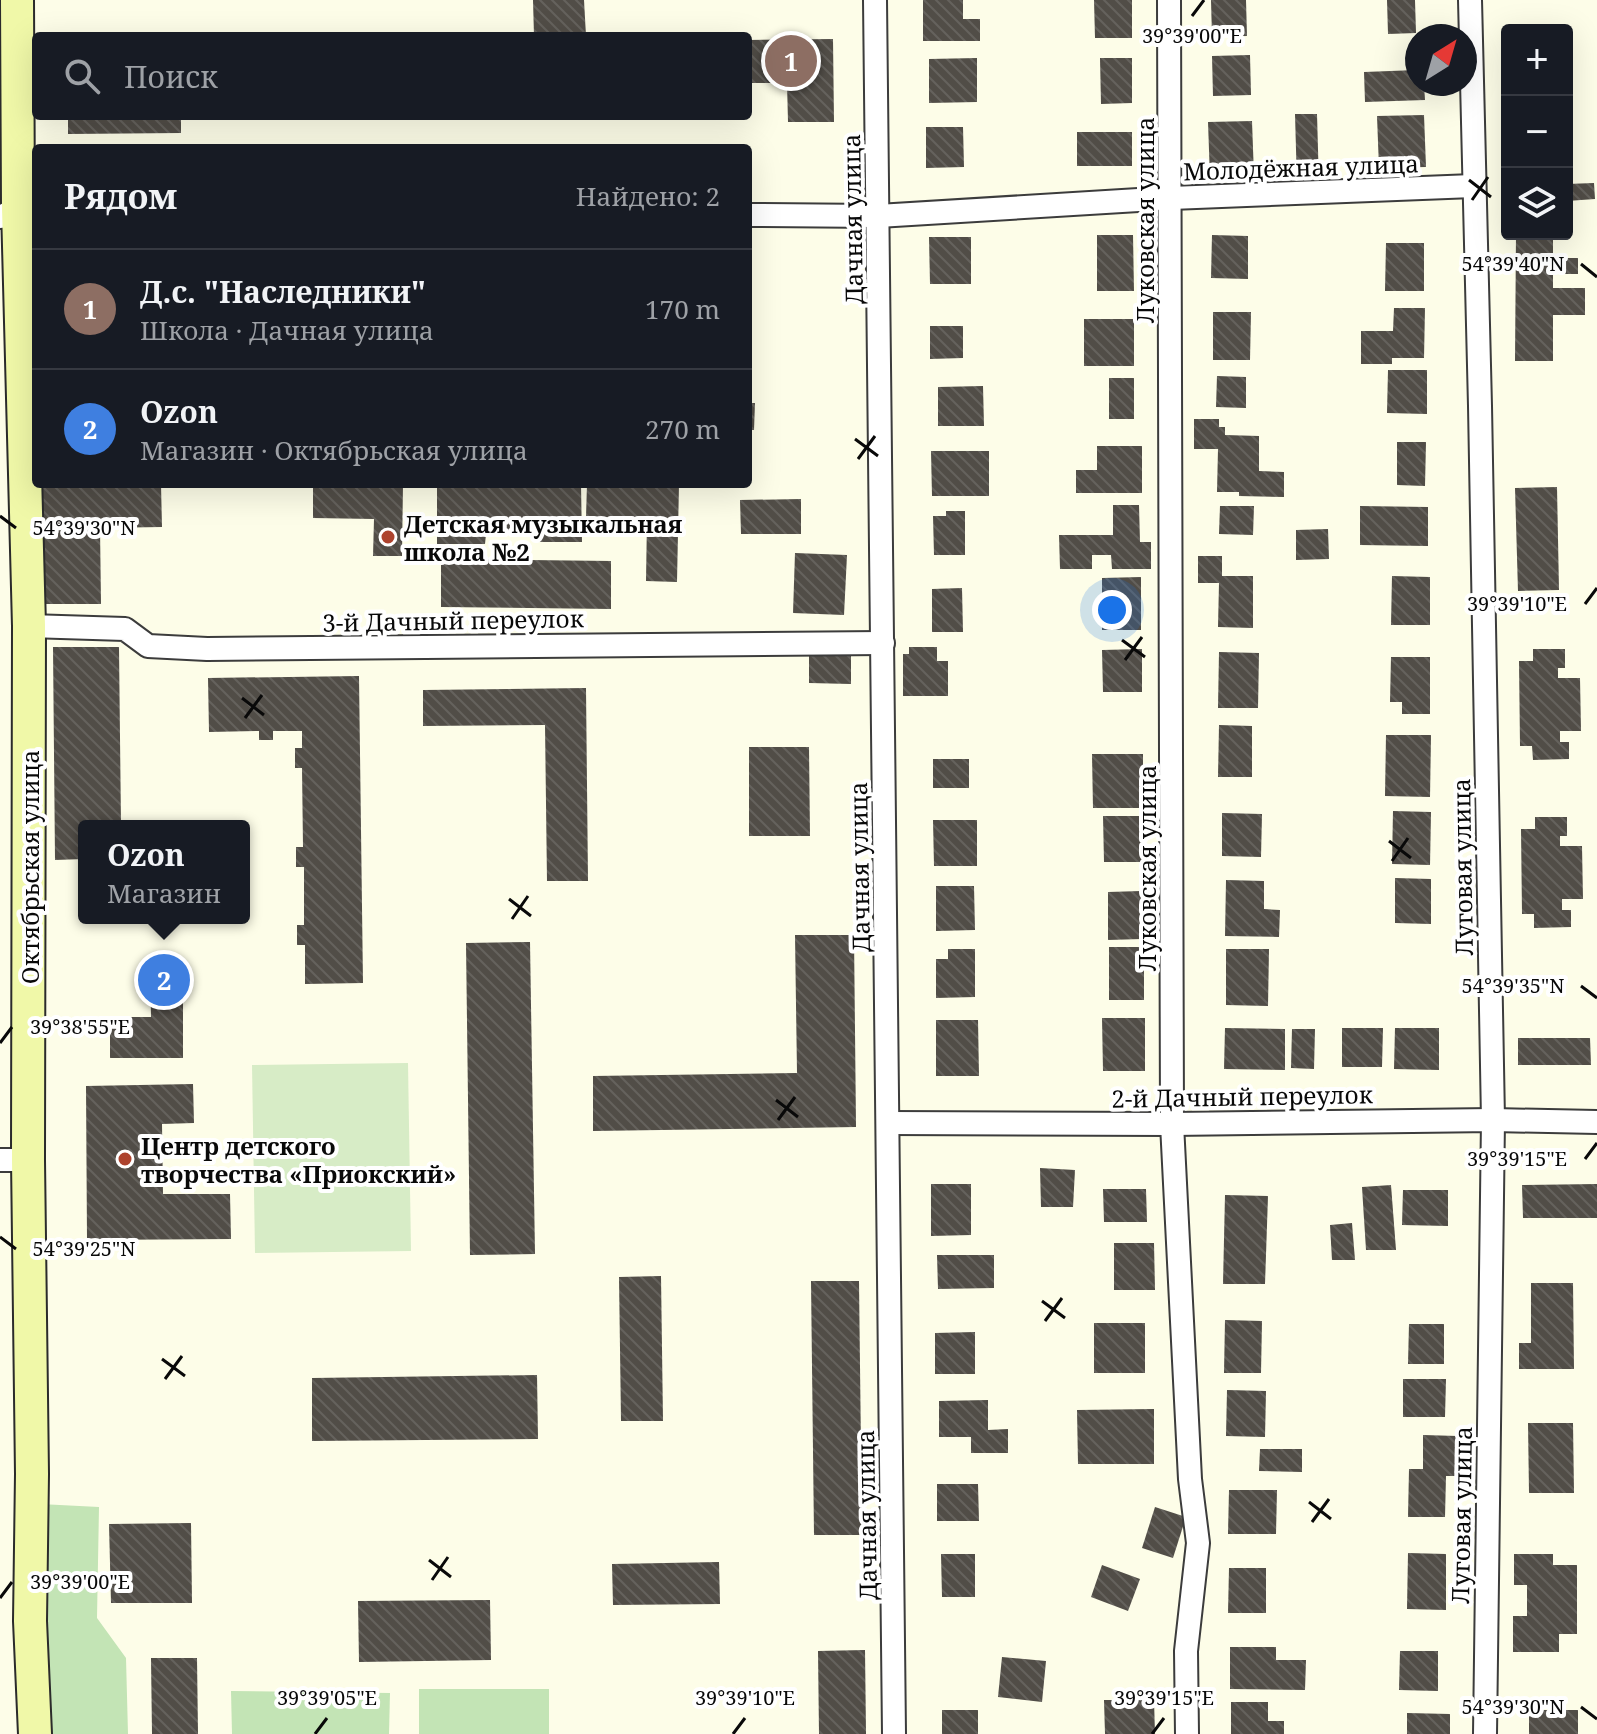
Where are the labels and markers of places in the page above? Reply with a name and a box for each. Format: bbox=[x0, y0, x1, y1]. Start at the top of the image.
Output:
pin: 1 bbox=[765, 31, 817, 91]
place label: Детская музыкальная школа №2 bbox=[404, 507, 683, 568]
marker: Детская музыкальная школа №2 bbox=[379, 528, 397, 546]
pin: 2 bbox=[138, 950, 190, 1010]
place label: Центр детского творчества «Приокский» bbox=[141, 1129, 456, 1190]
marker: Центр детского творчества «Приокский» bbox=[116, 1150, 134, 1168]

